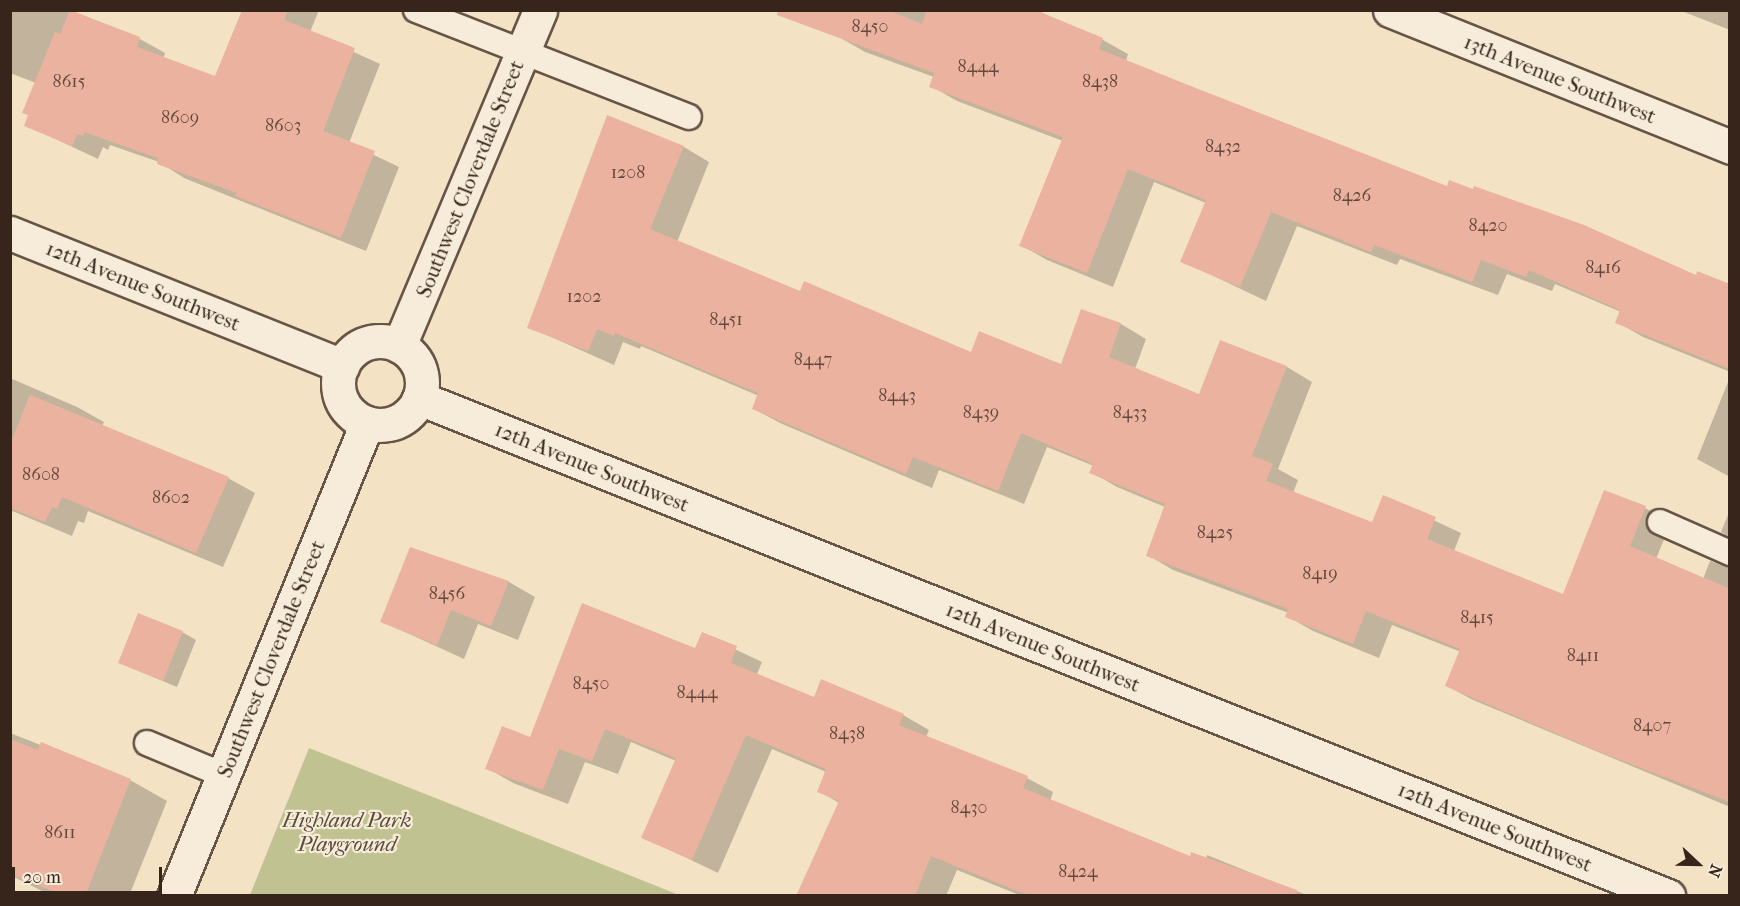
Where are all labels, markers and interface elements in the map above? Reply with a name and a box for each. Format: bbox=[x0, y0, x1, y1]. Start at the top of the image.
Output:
house number: 8450 bbox=[852, 16, 888, 38]
street label: 13th Avenue Southwest bbox=[1460, 29, 1660, 129]
house number: 8444 bbox=[957, 56, 999, 78]
street label: Southwest Cloverdale Street bbox=[411, 57, 529, 301]
house number: 8615 bbox=[53, 71, 85, 93]
house number: 8438 bbox=[1082, 71, 1118, 93]
house number: 8609 bbox=[161, 107, 199, 129]
house number: 8603 bbox=[265, 115, 301, 137]
house number: 8432 bbox=[1205, 136, 1241, 158]
house number: 1208 bbox=[611, 162, 645, 184]
house number: 8426 bbox=[1333, 185, 1371, 207]
house number: 8420 bbox=[1469, 215, 1507, 237]
street label: 12th Avenue Southwest bbox=[42, 236, 244, 336]
house number: 8416 bbox=[1585, 257, 1621, 279]
house number: 1202 bbox=[567, 286, 601, 308]
house number: 8451 bbox=[709, 309, 743, 331]
house number: 8447 bbox=[794, 349, 832, 371]
house number: 8443 bbox=[878, 385, 916, 407]
house number: 8439 bbox=[963, 402, 999, 424]
house number: 8433 bbox=[1113, 402, 1147, 424]
street label: 12th Avenue Southwest bbox=[491, 417, 693, 517]
house number: 8608 bbox=[22, 464, 60, 486]
house number: 8602 bbox=[152, 487, 190, 509]
house number: 8425 bbox=[1197, 522, 1233, 544]
street label: Southwest Cloverdale Street bbox=[212, 537, 330, 781]
house number: 8419 bbox=[1302, 563, 1338, 585]
house number: 8456 bbox=[429, 583, 465, 605]
street label: 12th Avenue Southwest bbox=[942, 597, 1144, 697]
house number: 8415 bbox=[1460, 607, 1494, 629]
house number: 8411 bbox=[1567, 645, 1599, 667]
house number: 8450 bbox=[573, 673, 609, 695]
house number: 8444 bbox=[676, 682, 718, 704]
house number: 8407 bbox=[1633, 715, 1671, 737]
house number: 8438 bbox=[829, 723, 865, 745]
street label: 12th Avenue Southwest bbox=[1394, 777, 1596, 877]
house number: 8430 bbox=[951, 797, 987, 819]
park label: Highland Park Playground bbox=[283, 807, 411, 857]
house number: 8611 bbox=[44, 822, 76, 844]
north arrow bbox=[1668, 834, 1728, 894]
scale bar bbox=[15, 855, 165, 893]
house number: 8424 bbox=[1058, 861, 1098, 883]
text: N bbox=[1704, 862, 1726, 880]
text: 20 m bbox=[23, 867, 61, 888]

